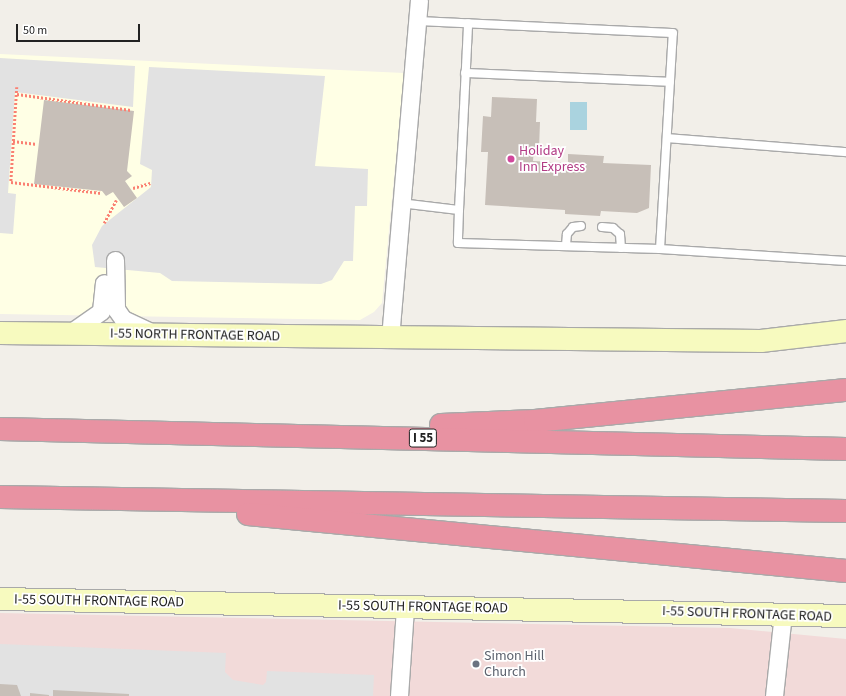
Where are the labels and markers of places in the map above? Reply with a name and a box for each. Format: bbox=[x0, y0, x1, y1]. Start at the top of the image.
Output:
place label: Holiday Inn Express bbox=[519, 143, 585, 176]
marker: Holiday Inn Express bbox=[506, 154, 516, 164]
place label: Simon Hill Church bbox=[484, 648, 544, 680]
marker: Simon Hill Church bbox=[471, 659, 481, 669]

